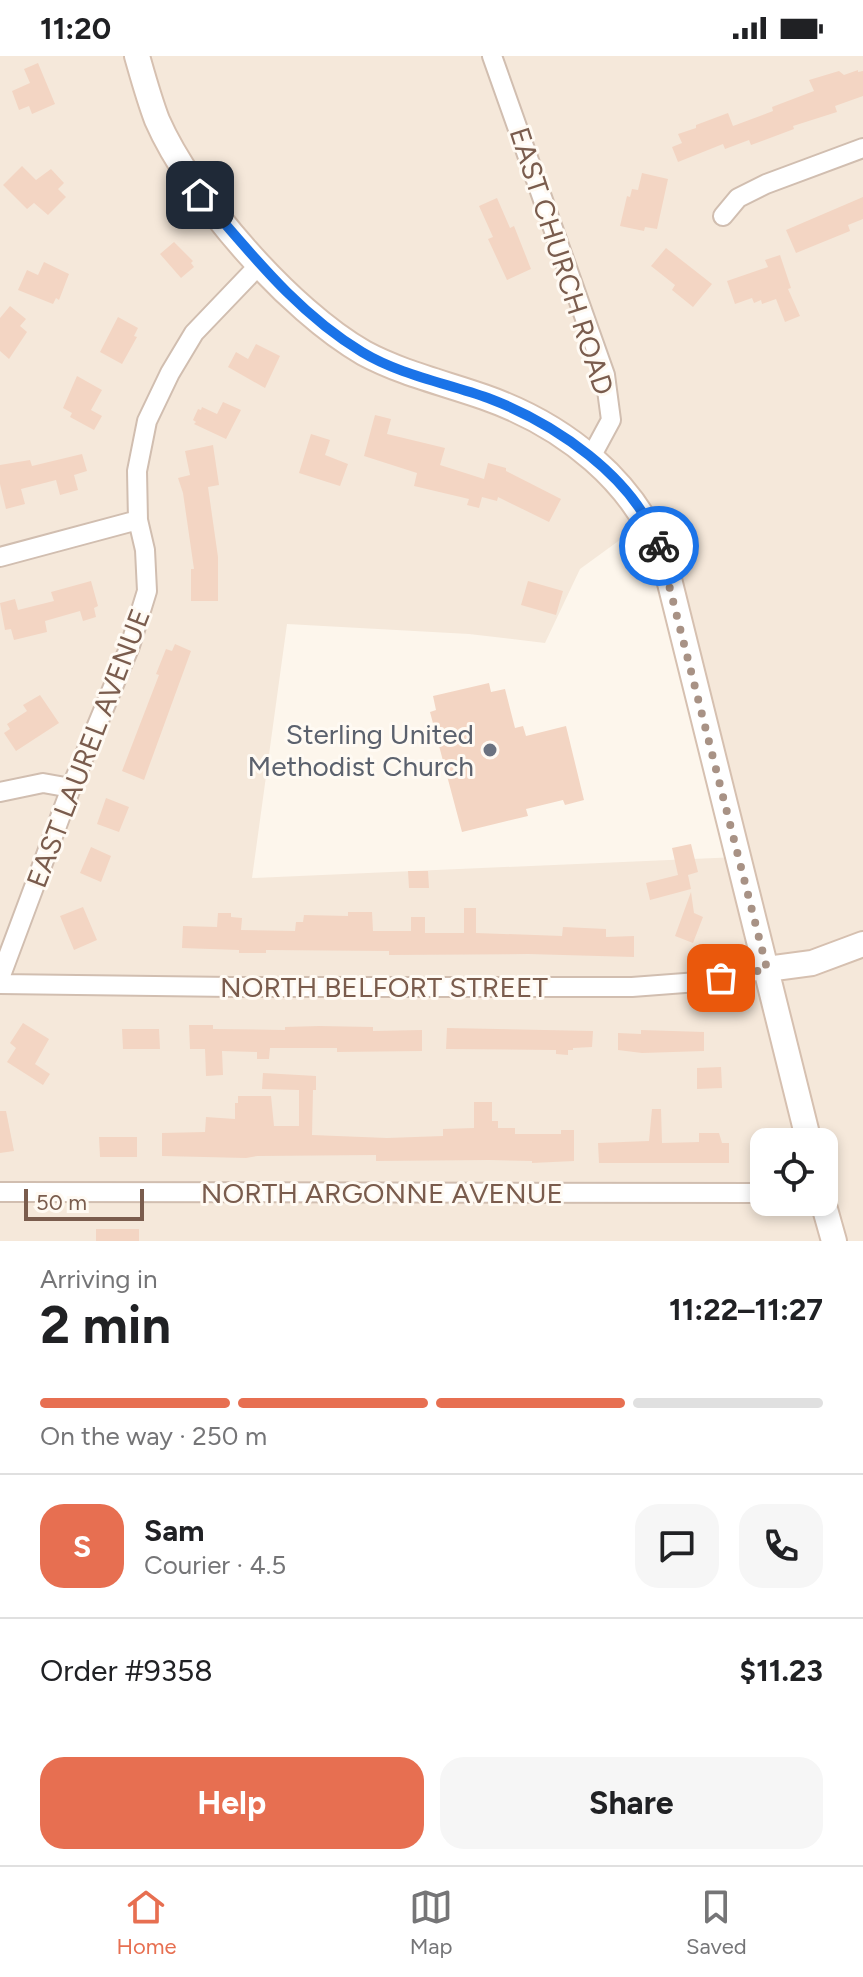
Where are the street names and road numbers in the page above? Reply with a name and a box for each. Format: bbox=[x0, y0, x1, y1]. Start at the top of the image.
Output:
street label: EAST CHURCH ROAD bbox=[503, 123, 621, 399]
street label: EAST LAUREL AVENUE bbox=[19, 604, 157, 892]
street label: NORTH BELFORT STREET bbox=[220, 970, 549, 1004]
street label: NORTH ARGONNE AVENUE bbox=[201, 1176, 563, 1210]

